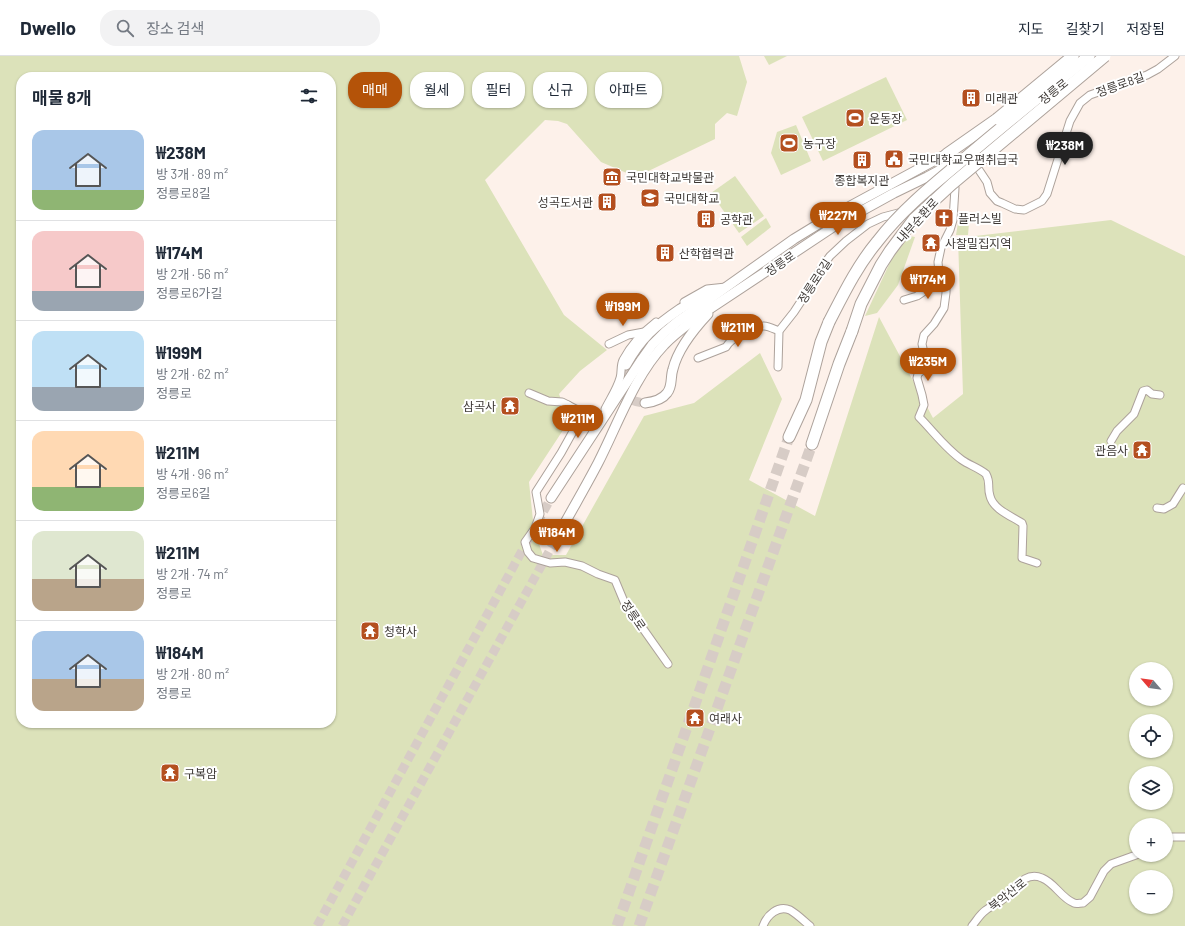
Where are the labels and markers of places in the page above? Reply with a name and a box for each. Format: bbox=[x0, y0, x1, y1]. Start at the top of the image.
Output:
building icon: 미래관 bbox=[960, 87, 982, 109]
place label: 미래관 bbox=[985, 91, 1018, 105]
sports icon: 운동장 bbox=[844, 107, 866, 129]
place label: 운동장 bbox=[869, 111, 902, 125]
sports icon: 농구장 bbox=[778, 132, 800, 154]
pin: ₩238M bbox=[1037, 132, 1093, 166]
place label: 농구장 bbox=[803, 136, 836, 150]
public building icon: 국민대학교우편취급국 bbox=[883, 148, 905, 170]
building icon: 종합복지관 bbox=[851, 149, 873, 171]
place label: 국민대학교우편취급국 bbox=[908, 152, 1018, 166]
museum icon: 국민대학교박물관 bbox=[601, 166, 623, 188]
place label: 국민대학교박물관 bbox=[626, 170, 714, 184]
place label: 종합복지관 bbox=[834, 173, 890, 187]
school or university icon: 국민대학교 bbox=[639, 187, 661, 209]
building icon: 성곡도서관 bbox=[596, 191, 618, 213]
place label: 국민대학교 bbox=[664, 191, 719, 205]
place label: 성곡도서관 bbox=[538, 195, 593, 209]
pin: ₩227M bbox=[810, 202, 866, 236]
church icon: 플러스빌 bbox=[933, 207, 955, 229]
building icon: 공학관 bbox=[695, 208, 717, 230]
place label: 플러스빌 bbox=[958, 211, 1002, 225]
place label: 공학관 bbox=[720, 212, 753, 226]
temple icon: 사찰밀집지역 bbox=[920, 232, 942, 254]
place label: 사찰밀집지역 bbox=[945, 236, 1011, 250]
building icon: 산학협력관 bbox=[654, 242, 676, 264]
place label: 산학협력관 bbox=[679, 246, 734, 260]
pin: ₩174M bbox=[900, 266, 956, 300]
pin: ₩199M bbox=[595, 293, 651, 327]
pin: ₩211M bbox=[710, 314, 766, 348]
pin: ₩235M bbox=[900, 348, 956, 382]
temple icon: 삼곡사 bbox=[499, 395, 521, 417]
place label: 삼곡사 bbox=[463, 399, 496, 413]
pin: ₩211M bbox=[550, 405, 606, 439]
temple icon: 관음사 bbox=[1131, 439, 1153, 461]
place label: 관음사 bbox=[1095, 443, 1128, 457]
pin: ₩184M bbox=[529, 519, 585, 553]
temple icon: 청학사 bbox=[359, 620, 381, 642]
place label: 청학사 bbox=[384, 624, 417, 638]
temple icon: 여래사 bbox=[684, 707, 706, 729]
place label: 여래사 bbox=[709, 711, 742, 725]
temple icon: 구복암 bbox=[159, 762, 181, 784]
place label: 구복암 bbox=[184, 766, 217, 780]

